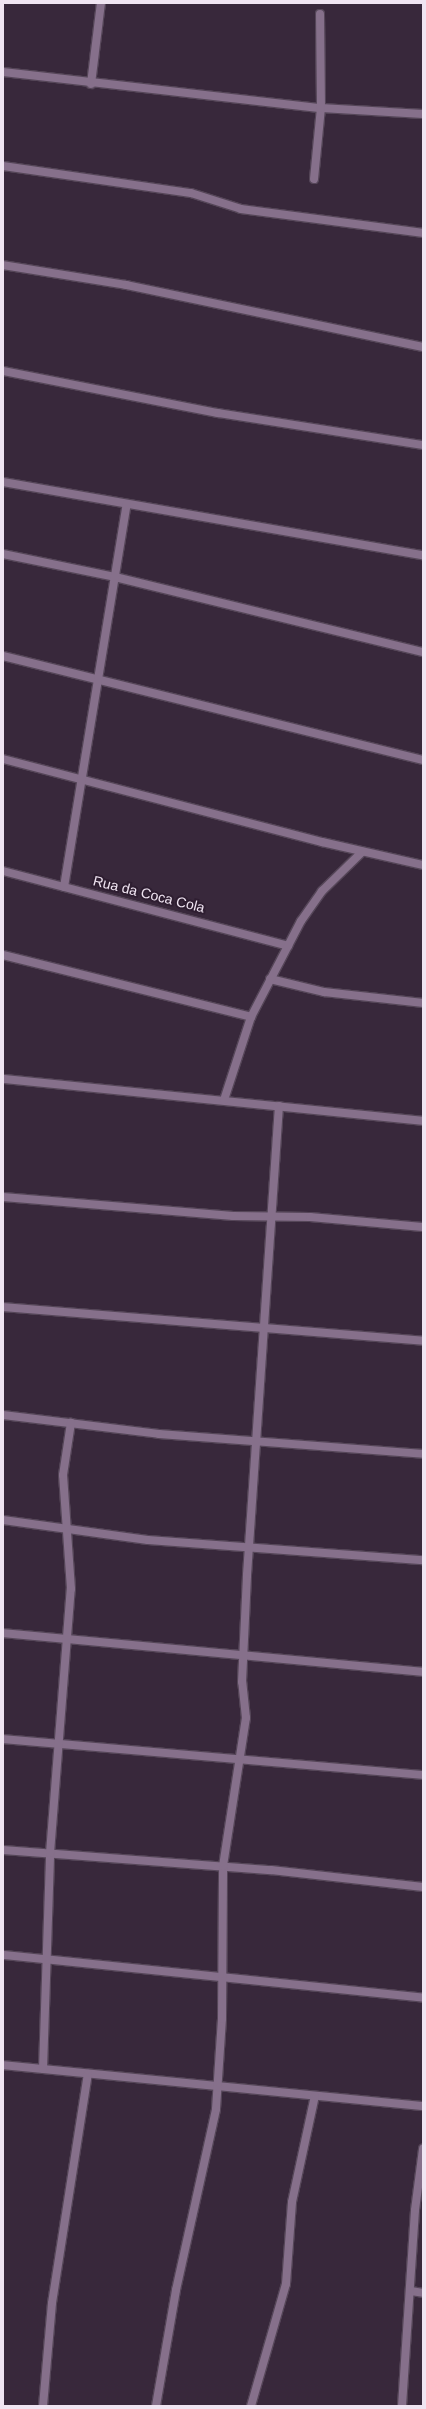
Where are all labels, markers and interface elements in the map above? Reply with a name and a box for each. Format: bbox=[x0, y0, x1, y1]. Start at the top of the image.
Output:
street label: Rua da Coca Cola bbox=[91, 872, 207, 916]

